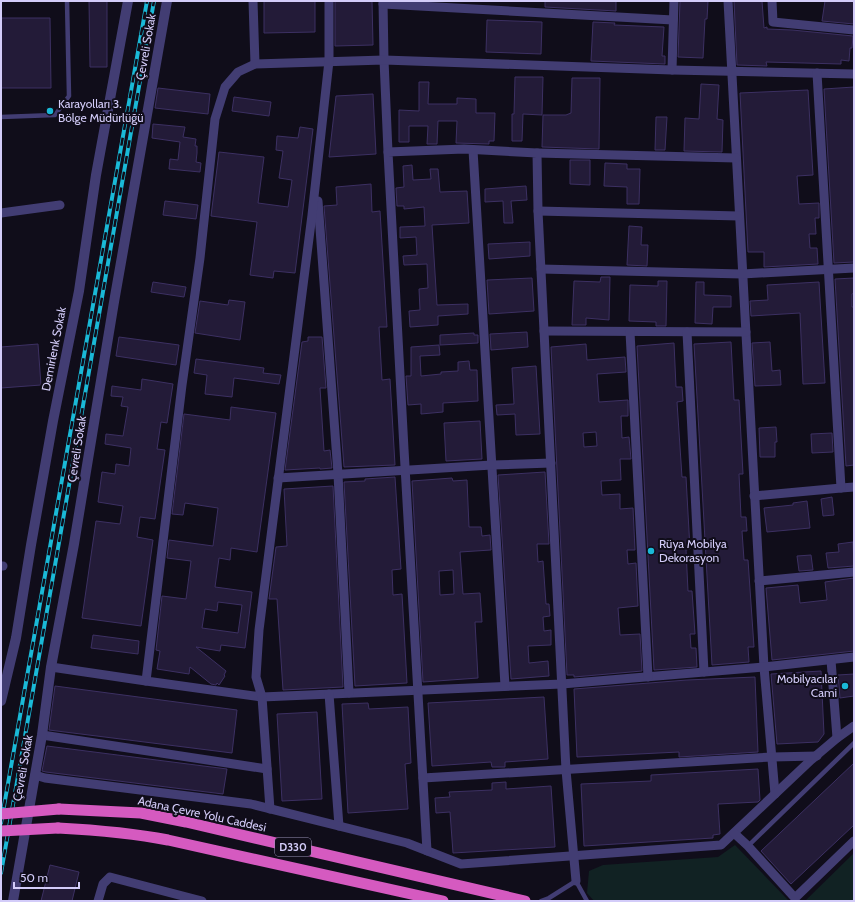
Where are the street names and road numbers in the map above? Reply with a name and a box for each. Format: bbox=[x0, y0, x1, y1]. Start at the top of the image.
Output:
street label: Çevreli Sokak bbox=[132, 12, 159, 81]
street label: Demirlenk Sokak bbox=[38, 305, 69, 392]
street label: Çevreli Sokak bbox=[64, 414, 89, 483]
street label: Çevreli Sokak bbox=[9, 733, 36, 802]
street label: Adana Çevre Yolu Caddesi bbox=[137, 793, 268, 834]
road number: D330 bbox=[275, 838, 311, 856]

